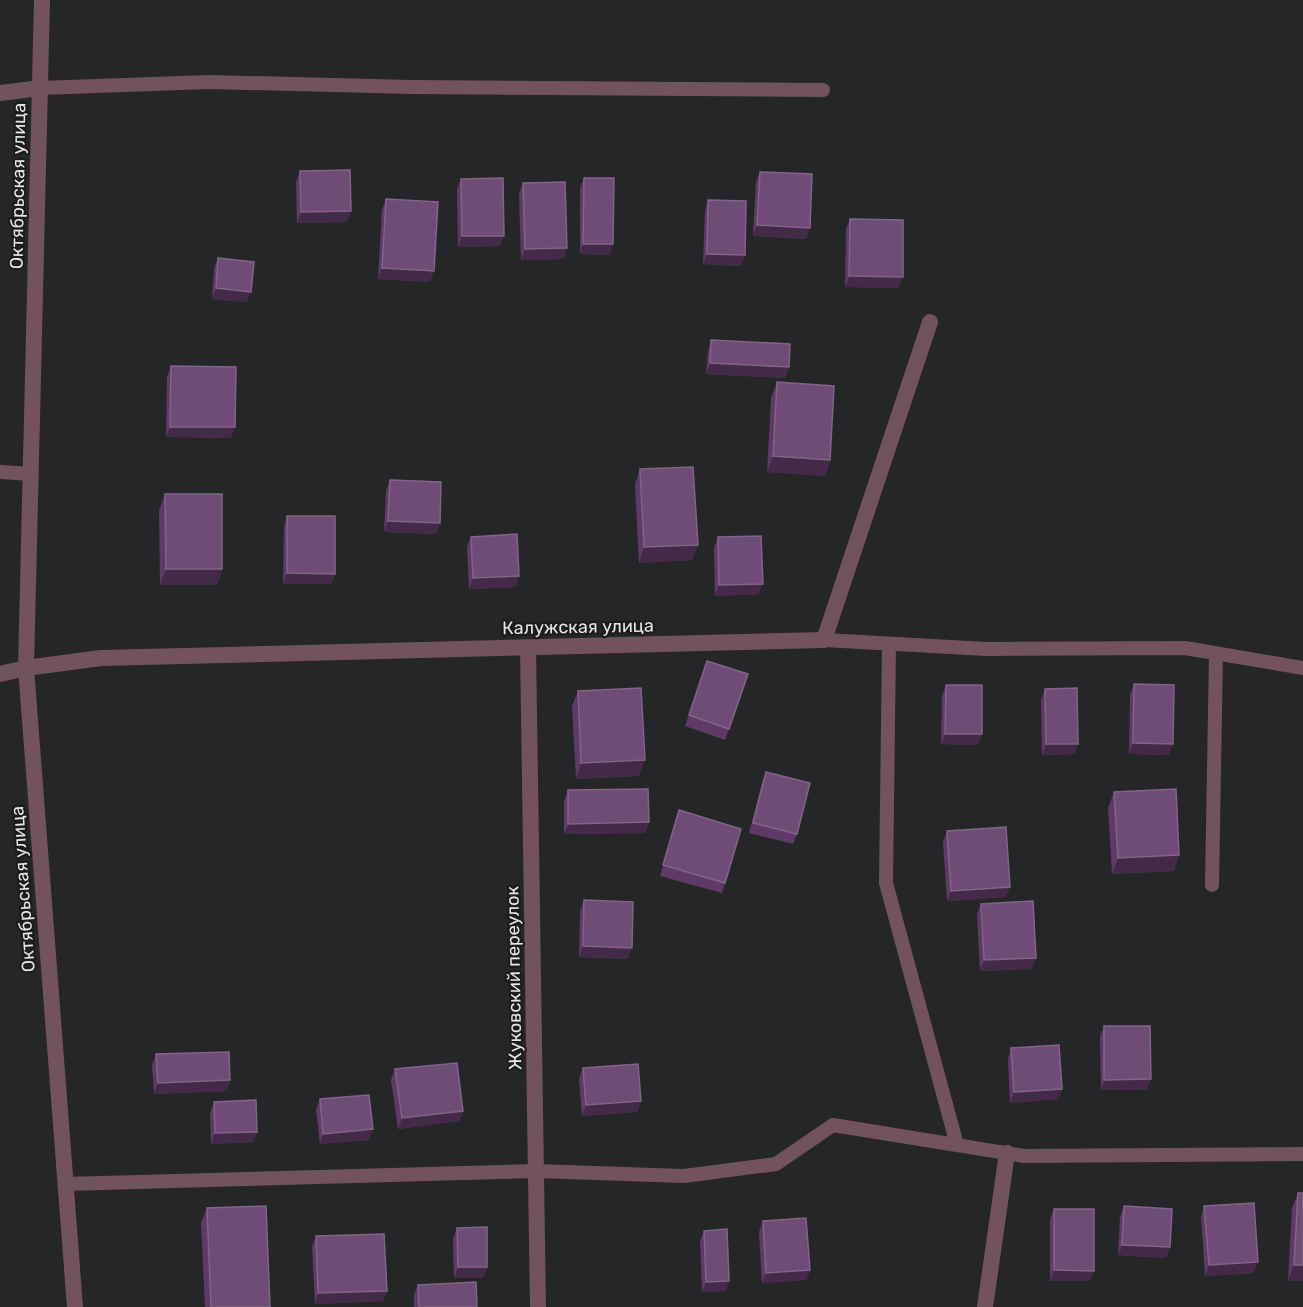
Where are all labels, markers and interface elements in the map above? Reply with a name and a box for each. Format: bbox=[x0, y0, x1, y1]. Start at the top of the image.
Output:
street label: Октябрьская улица bbox=[6, 103, 30, 269]
street label: Калужская улица bbox=[502, 615, 654, 639]
street label: Октябрьская улица bbox=[6, 805, 40, 973]
street label: Жуковский переулок bbox=[501, 885, 527, 1070]

